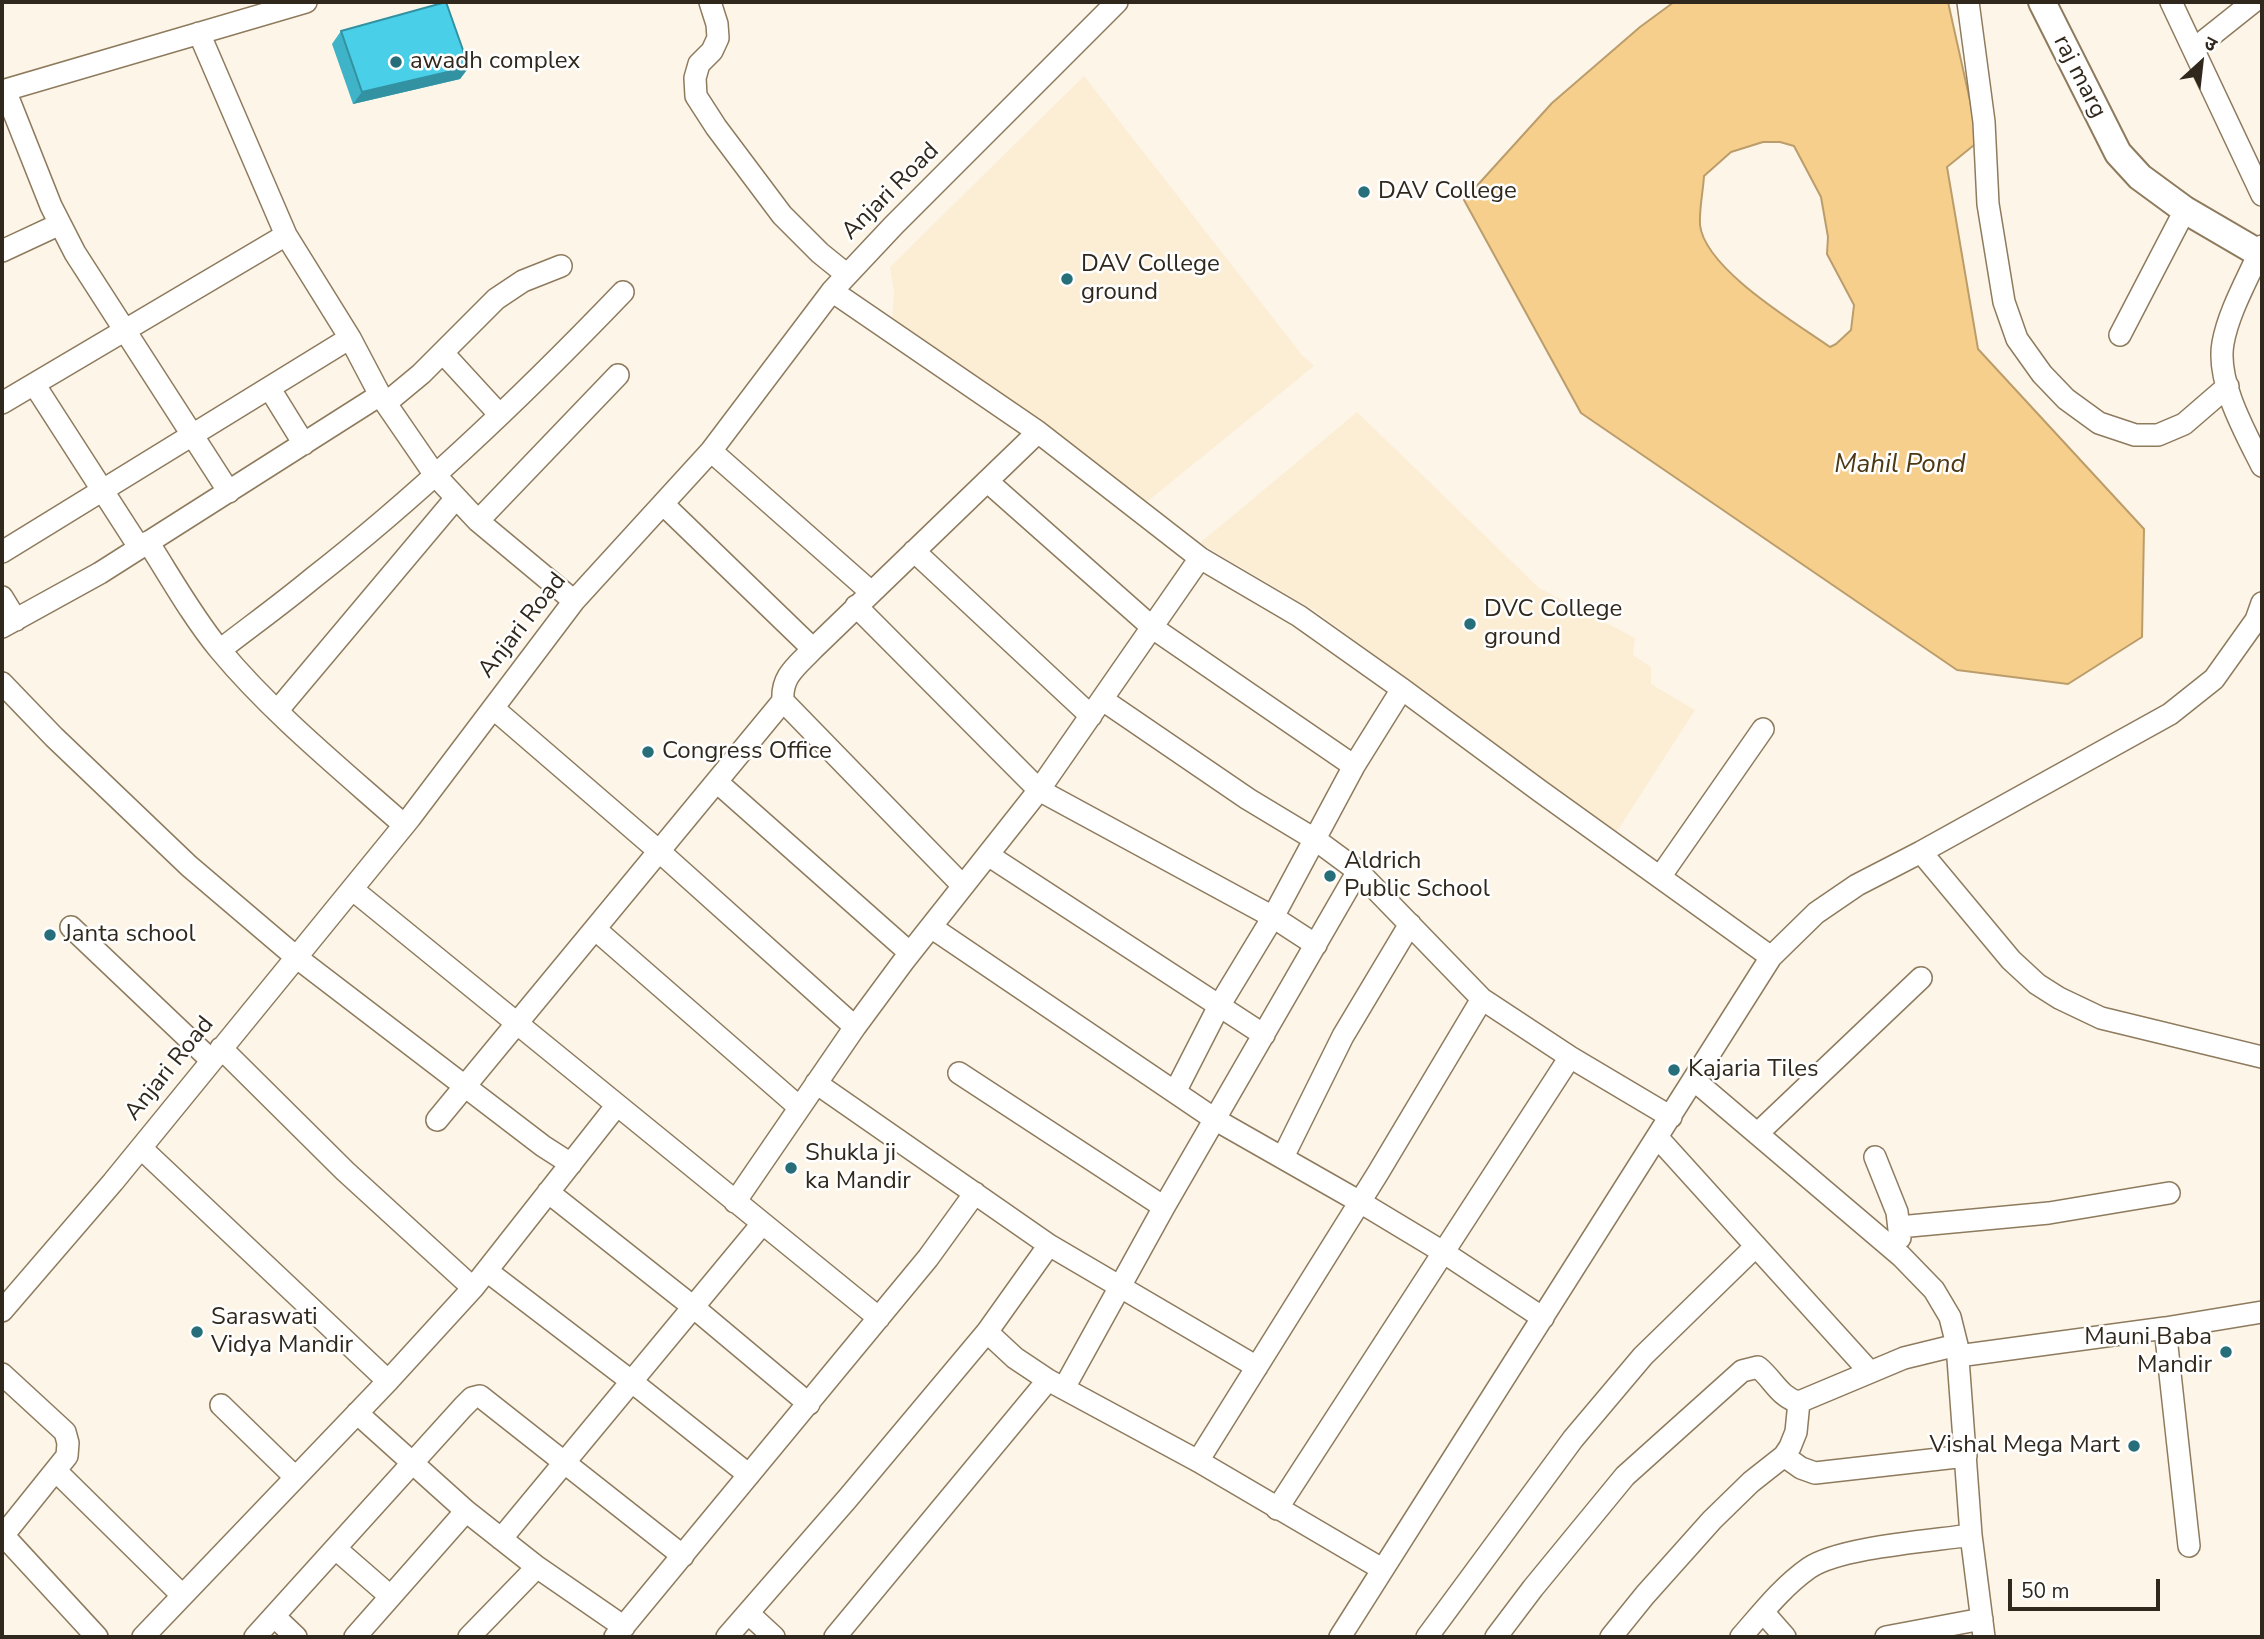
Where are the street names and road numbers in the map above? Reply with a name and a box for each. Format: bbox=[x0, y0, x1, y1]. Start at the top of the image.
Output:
street label: raj marg bbox=[2046, 31, 2112, 123]
street label: Anjari Road bbox=[836, 137, 946, 247]
street label: Anjari Road bbox=[473, 568, 573, 684]
street label: Anjari Road bbox=[119, 1011, 221, 1127]

